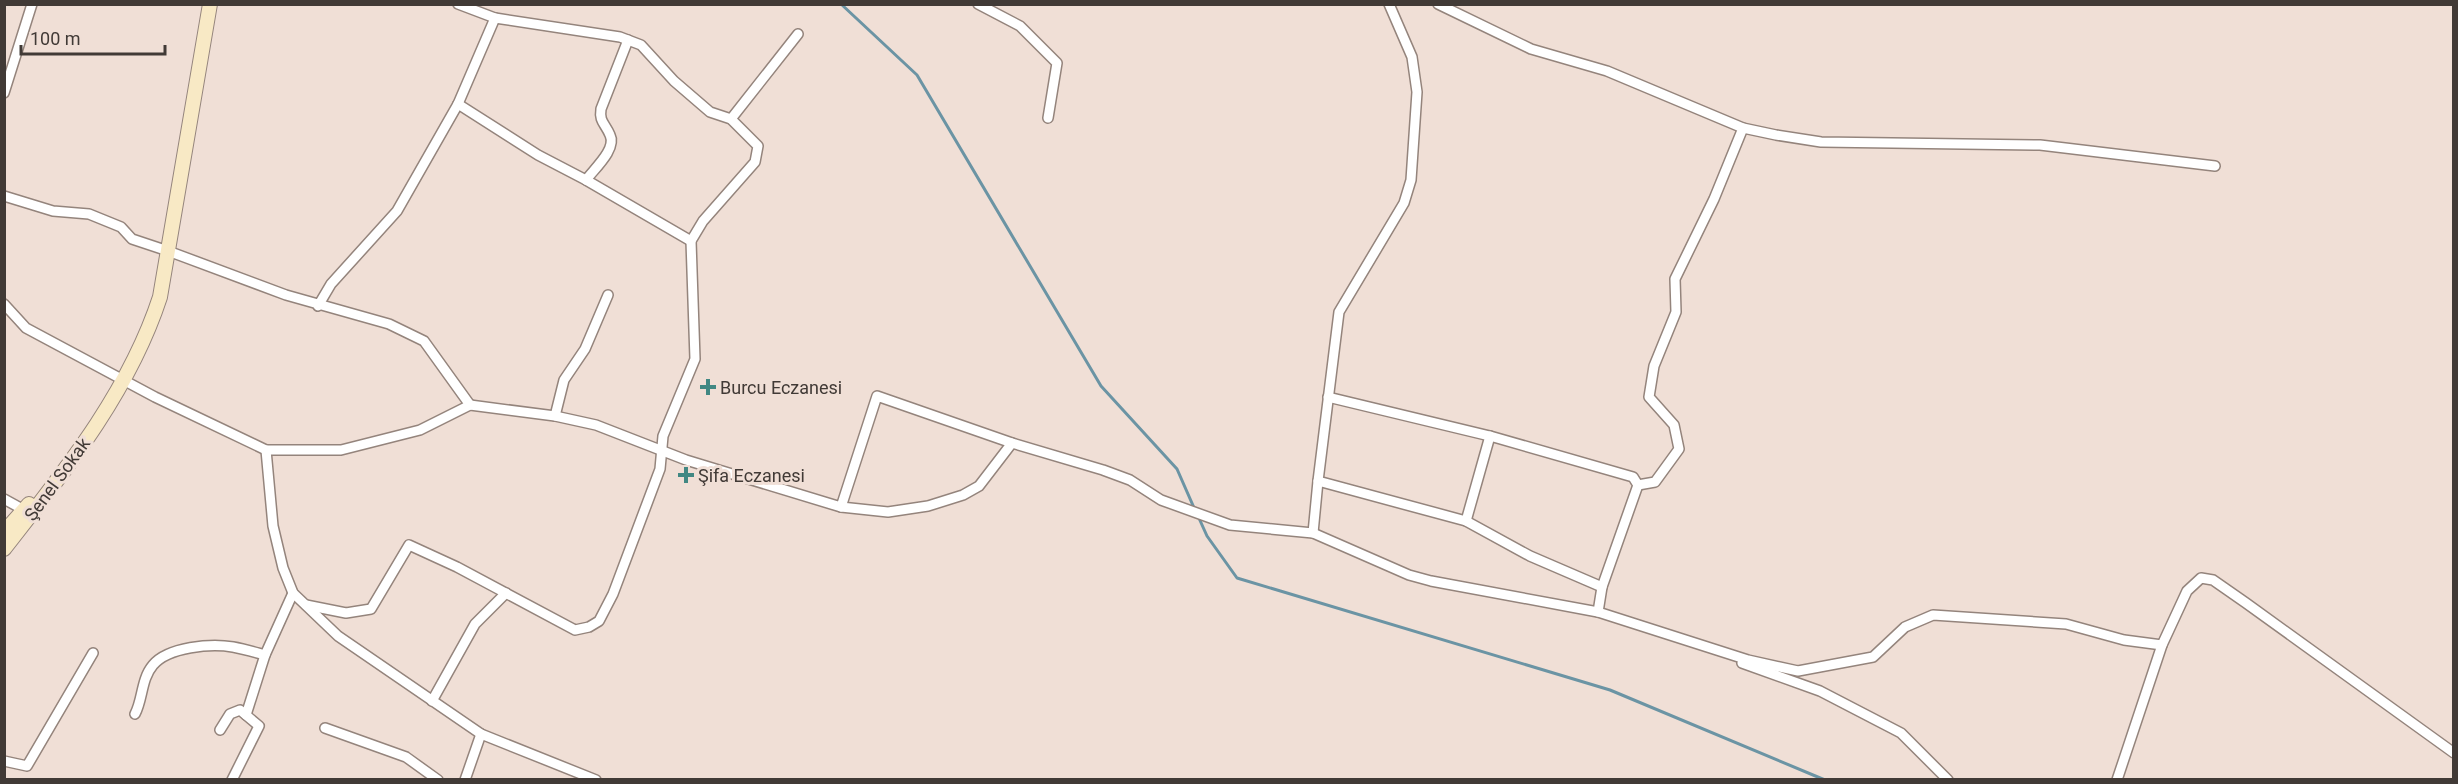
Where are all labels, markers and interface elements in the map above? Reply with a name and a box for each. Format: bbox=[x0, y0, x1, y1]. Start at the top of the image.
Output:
scale bar bbox=[21, 18, 165, 56]
text: 100 m bbox=[30, 28, 81, 49]
place label: Burcu Eczanesi bbox=[720, 377, 842, 398]
marker: Burcu Eczanesi bbox=[701, 380, 715, 394]
street label: Şenel Sokak bbox=[20, 433, 95, 525]
place label: Şifa Eczanesi bbox=[698, 465, 805, 486]
marker: Şifa Eczanesi bbox=[679, 468, 693, 482]

